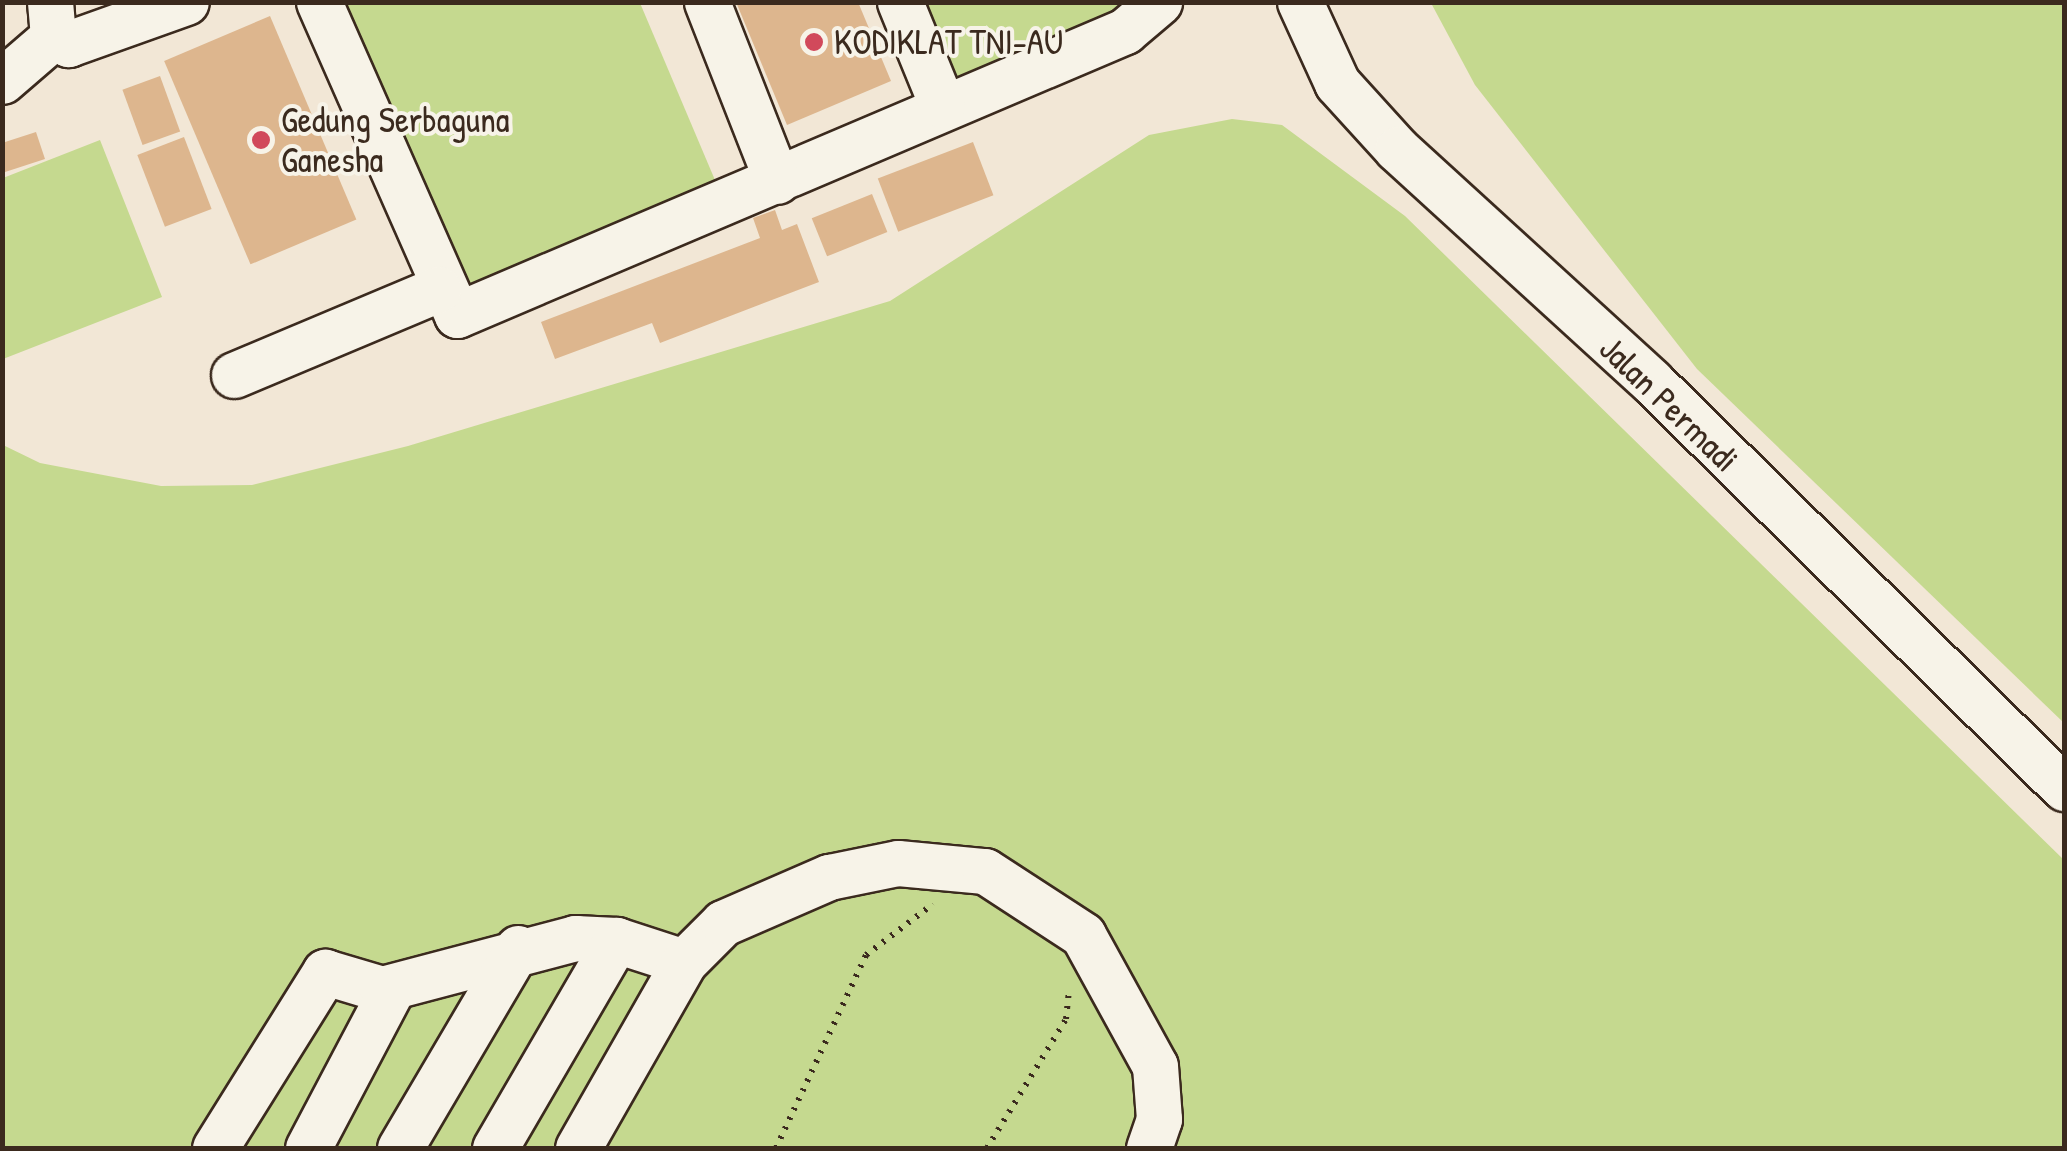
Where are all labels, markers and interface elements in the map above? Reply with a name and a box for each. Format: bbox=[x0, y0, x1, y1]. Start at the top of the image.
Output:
place label: KODIKLAT TNI-AU bbox=[834, 21, 1063, 63]
marker: KODIKLAT TNI-AU bbox=[803, 31, 825, 53]
place label: Gedung Serbaguna Ganesha bbox=[281, 99, 510, 181]
marker: Gedung Serbaguna Ganesha bbox=[250, 129, 272, 151]
street label: Jalan Permadi bbox=[1591, 327, 1747, 481]

